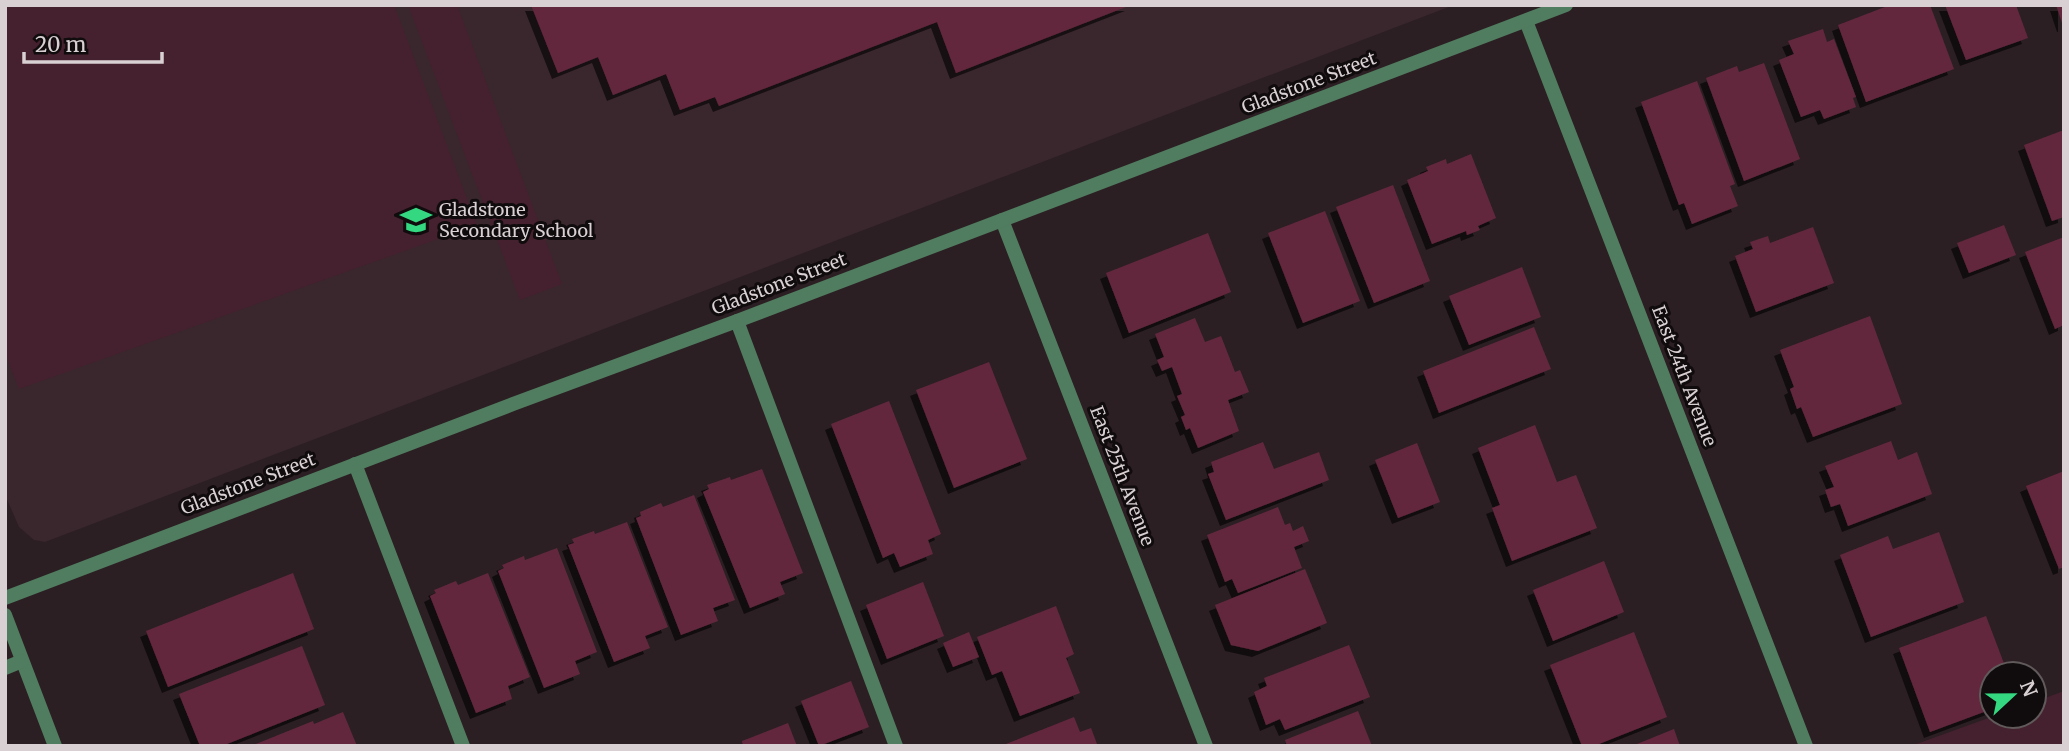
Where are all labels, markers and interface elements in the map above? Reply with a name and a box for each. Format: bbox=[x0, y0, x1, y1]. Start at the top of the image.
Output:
scale bar bbox=[24, 21, 163, 65]
text: 20 m bbox=[35, 31, 87, 58]
street label: Gladstone Street bbox=[1238, 46, 1379, 119]
place label: Gladstone Secondary School bbox=[439, 198, 594, 242]
school or university icon: Gladstone Secondary School bbox=[399, 203, 433, 237]
street label: Gladstone Street bbox=[708, 247, 849, 320]
street label: East 24th Avenue bbox=[1647, 302, 1722, 450]
street label: East 25th Avenue bbox=[1085, 403, 1160, 549]
street label: Gladstone Street bbox=[177, 447, 318, 520]
north arrow bbox=[1978, 660, 2048, 730]
text: N bbox=[2015, 677, 2043, 700]

